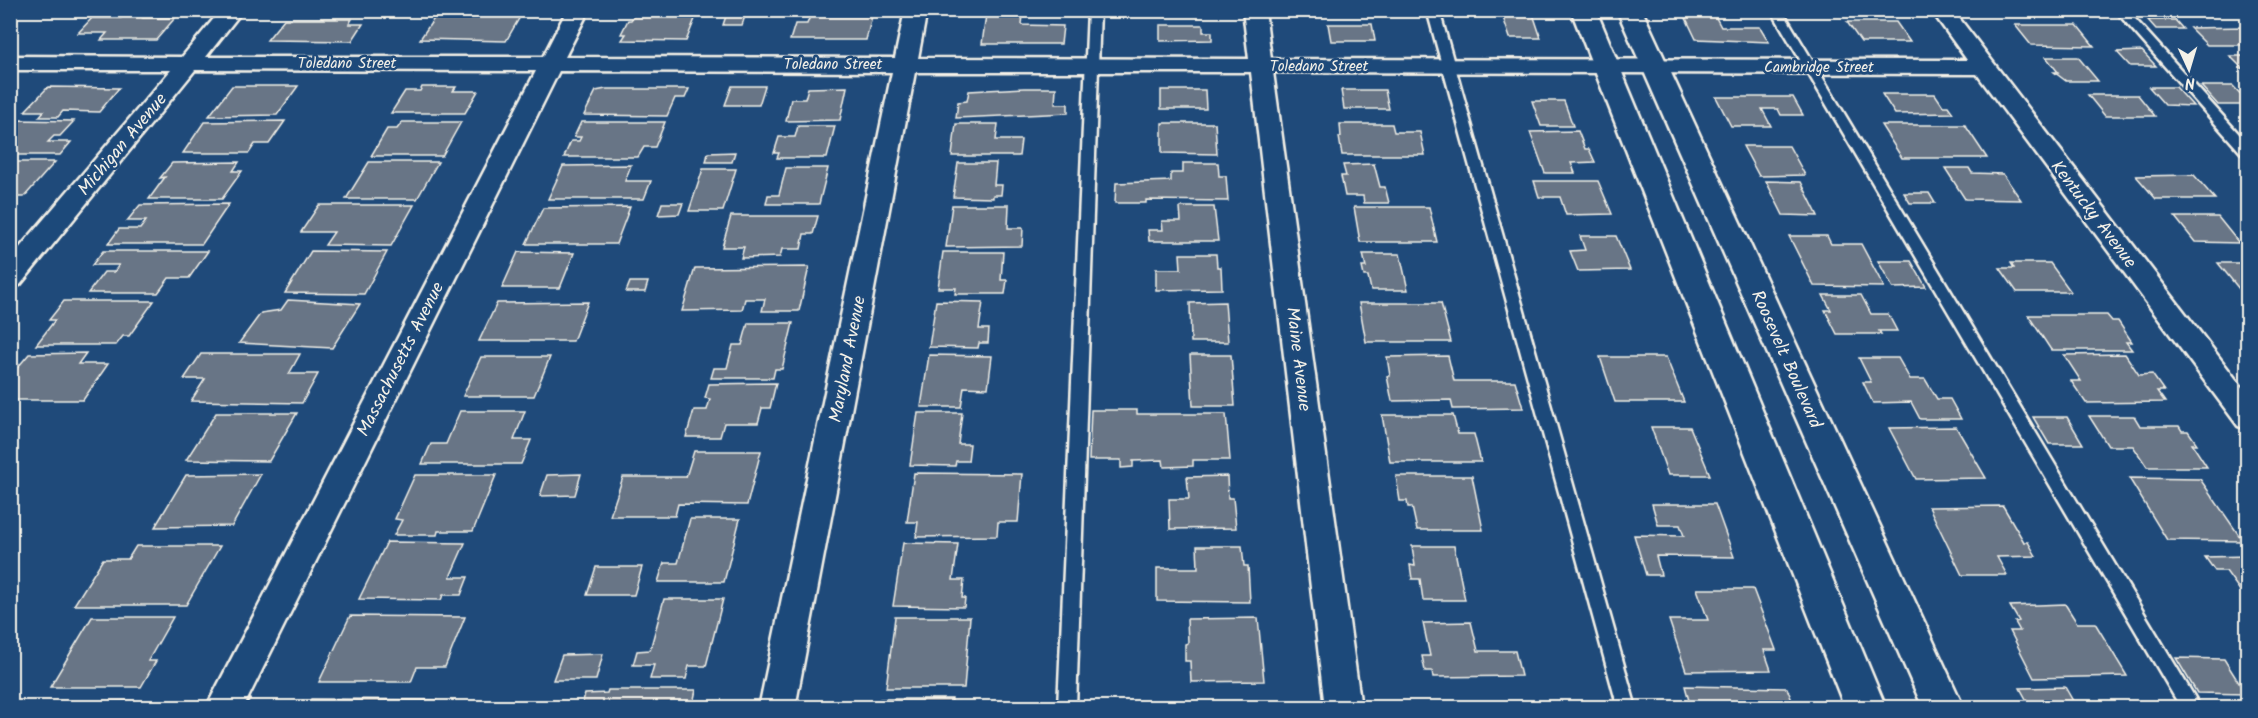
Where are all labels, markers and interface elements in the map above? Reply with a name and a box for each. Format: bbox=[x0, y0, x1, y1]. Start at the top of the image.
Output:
north arrow bbox=[2159, 39, 2219, 99]
street label: Toledano Street bbox=[298, 52, 396, 76]
street label: Toledano Street bbox=[784, 53, 882, 77]
street label: Toledano Street bbox=[1270, 55, 1368, 79]
street label: Cambridge Street bbox=[1764, 56, 1874, 80]
text: N bbox=[2184, 70, 2196, 95]
street label: Michigan Avenue bbox=[71, 87, 175, 203]
street label: Kentucky Avenue bbox=[2042, 155, 2143, 275]
street label: Massachusetts Avenue bbox=[350, 277, 453, 442]
street label: Roosevelt Boulevard bbox=[1742, 286, 1830, 434]
street label: Maryland Avenue bbox=[822, 293, 875, 425]
street label: Maine Avenue bbox=[1277, 305, 1318, 413]

